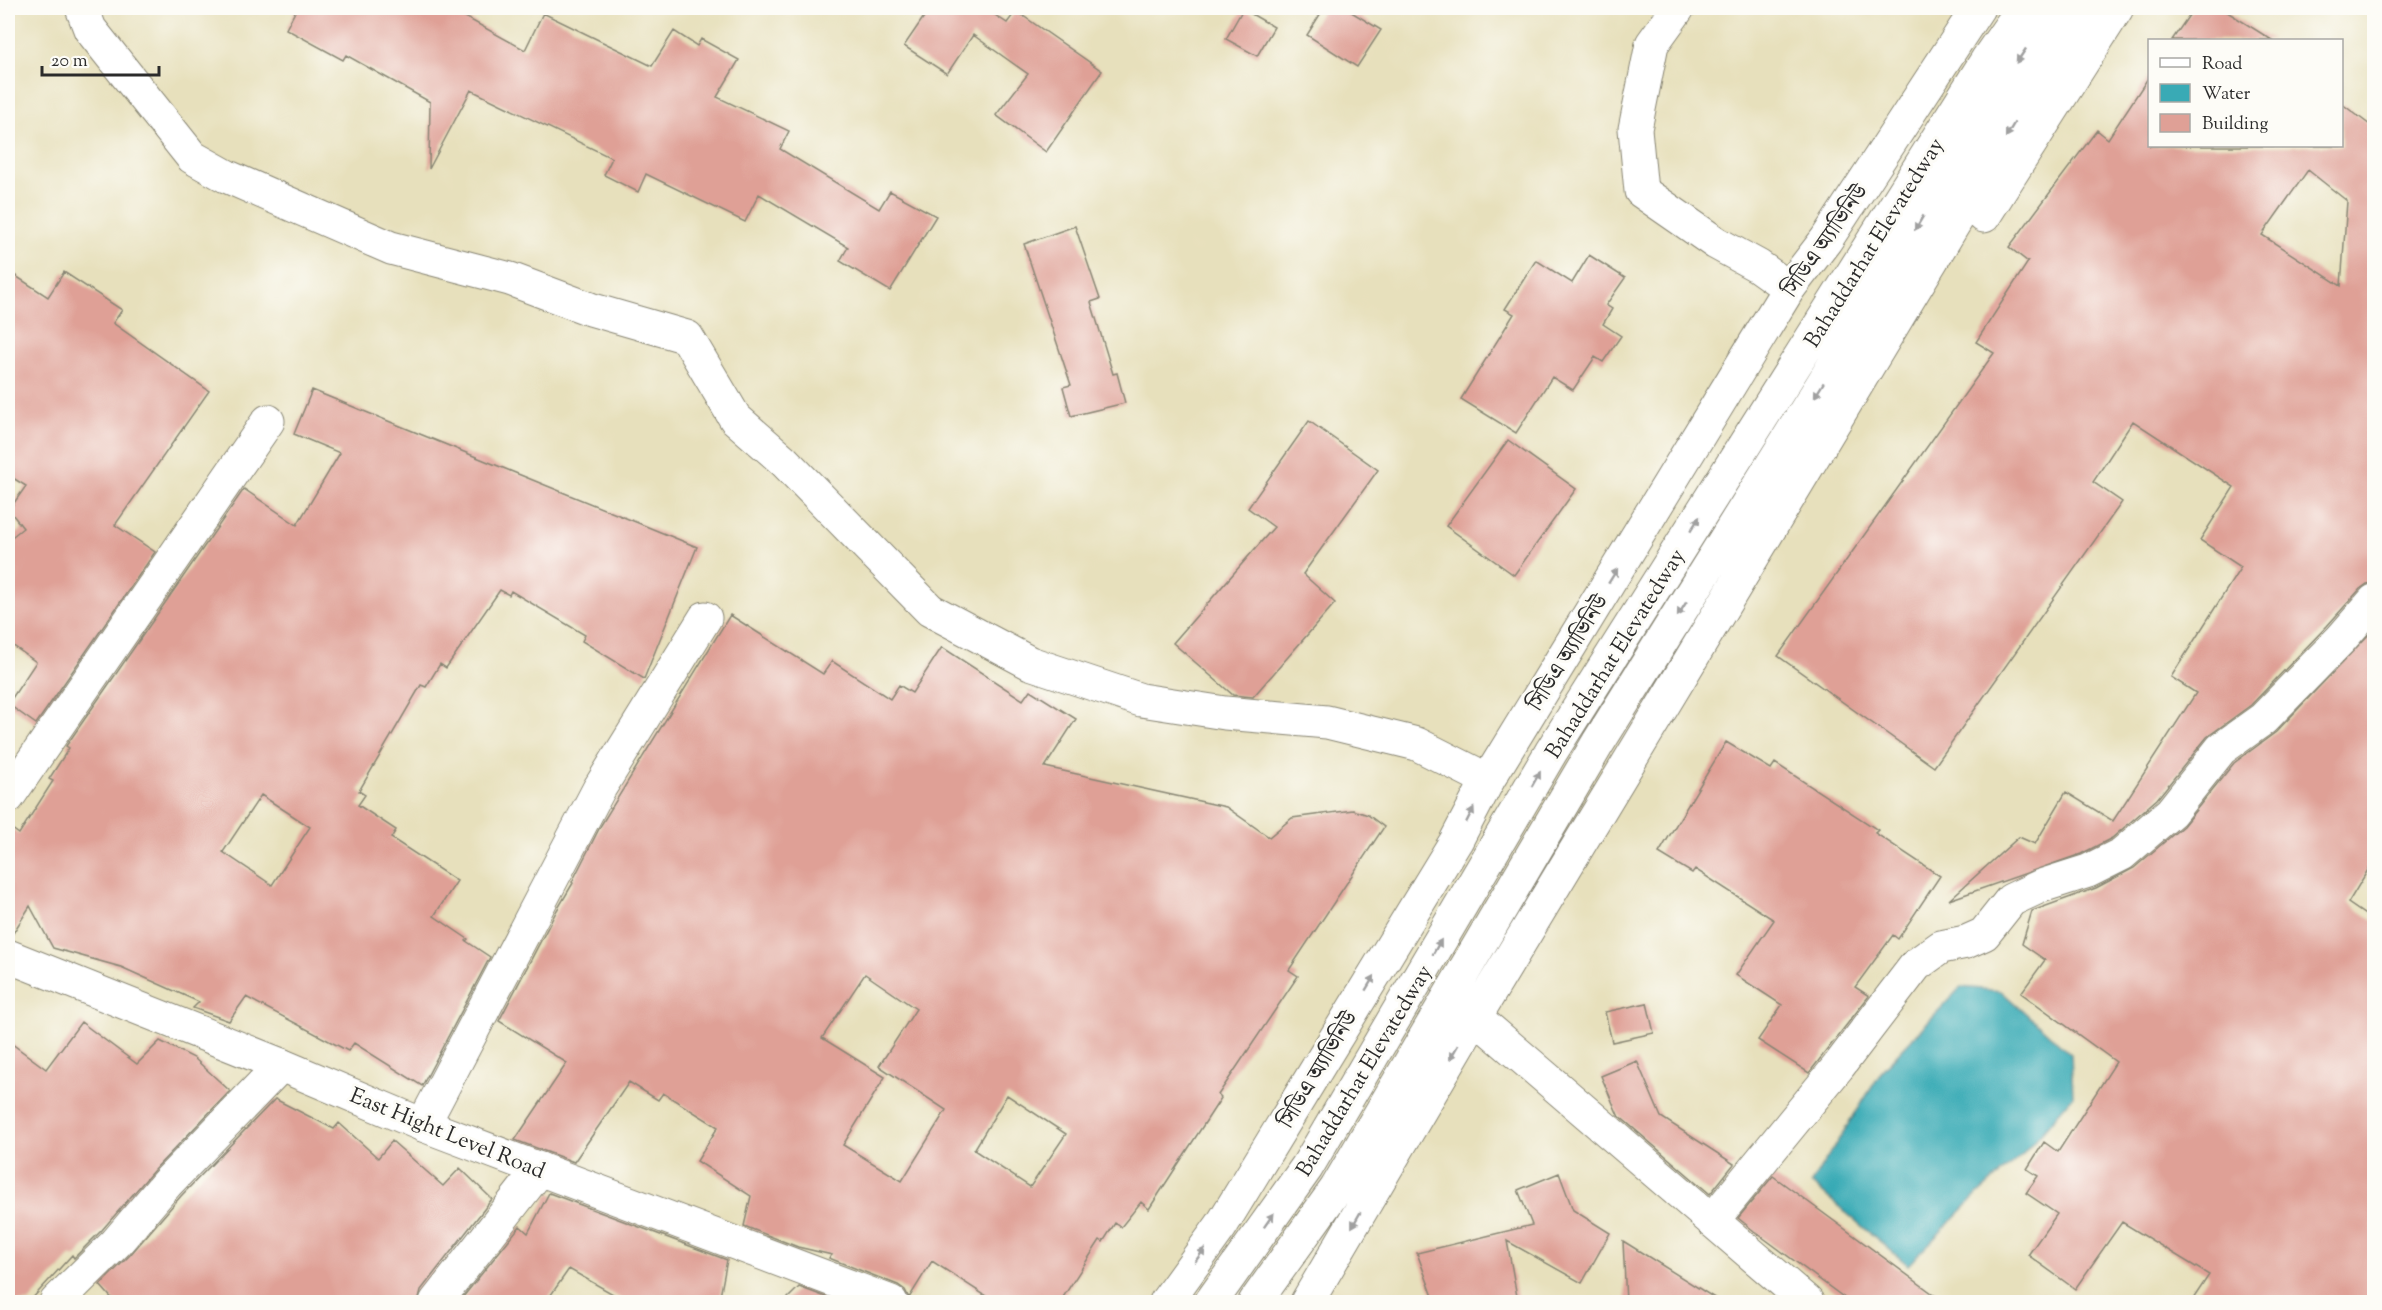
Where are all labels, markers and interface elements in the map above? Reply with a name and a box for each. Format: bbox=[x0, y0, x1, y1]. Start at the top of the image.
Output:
scale bar bbox=[42, 39, 159, 77]
legend bbox=[2148, 39, 2343, 147]
one-way arrow bbox=[2016, 48, 2027, 64]
text: 20 m bbox=[51, 49, 88, 75]
text: Road bbox=[2202, 52, 2242, 78]
text: Water bbox=[2202, 82, 2251, 108]
text: Building bbox=[2202, 112, 2268, 138]
one-way arrow bbox=[2005, 122, 2016, 138]
street label: Bahaddarhat Elevatedway bbox=[1798, 132, 1953, 355]
street label: সিডিএ অ্যাভিনিউ bbox=[1775, 178, 1878, 305]
one-way arrow bbox=[1914, 215, 1925, 231]
one-way arrow bbox=[1813, 382, 1824, 398]
one-way arrow bbox=[1689, 517, 1701, 533]
street label: Bahaddarhat Elevatedway bbox=[1539, 543, 1694, 766]
one-way arrow bbox=[1607, 568, 1618, 584]
street label: সিডিএ অ্যাভিনিউ bbox=[1521, 588, 1619, 719]
one-way arrow bbox=[1676, 600, 1688, 616]
one-way arrow bbox=[1530, 771, 1541, 787]
one-way arrow bbox=[1465, 807, 1474, 824]
one-way arrow bbox=[1431, 939, 1442, 955]
street label: Bahaddarhat Elevatedway bbox=[1289, 959, 1442, 1184]
one-way arrow bbox=[1364, 975, 1375, 991]
street label: সিডিএ অ্যাভিনিউ bbox=[1272, 1005, 1368, 1136]
one-way arrow bbox=[1449, 1044, 1460, 1060]
street label: East Hight Level Road bbox=[344, 1081, 549, 1189]
one-way arrow bbox=[1352, 1212, 1362, 1229]
one-way arrow bbox=[1263, 1213, 1275, 1229]
one-way arrow bbox=[1194, 1248, 1206, 1264]

